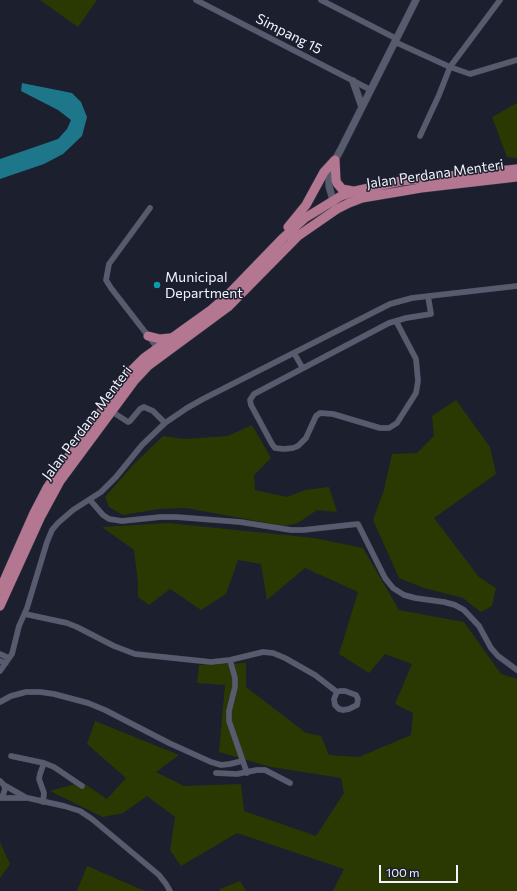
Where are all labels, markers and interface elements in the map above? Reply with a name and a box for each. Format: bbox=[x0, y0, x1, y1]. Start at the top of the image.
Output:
street label: Simpang 15 bbox=[253, 10, 325, 58]
street label: Jalan Perdana Menteri bbox=[365, 156, 505, 192]
place label: Municipal Department bbox=[165, 269, 243, 302]
marker: Municipal Department bbox=[152, 280, 162, 290]
street label: Jalan Perdana Menteri bbox=[39, 363, 135, 483]
scale bar bbox=[381, 857, 460, 883]
text: 100 m bbox=[386, 865, 420, 879]

